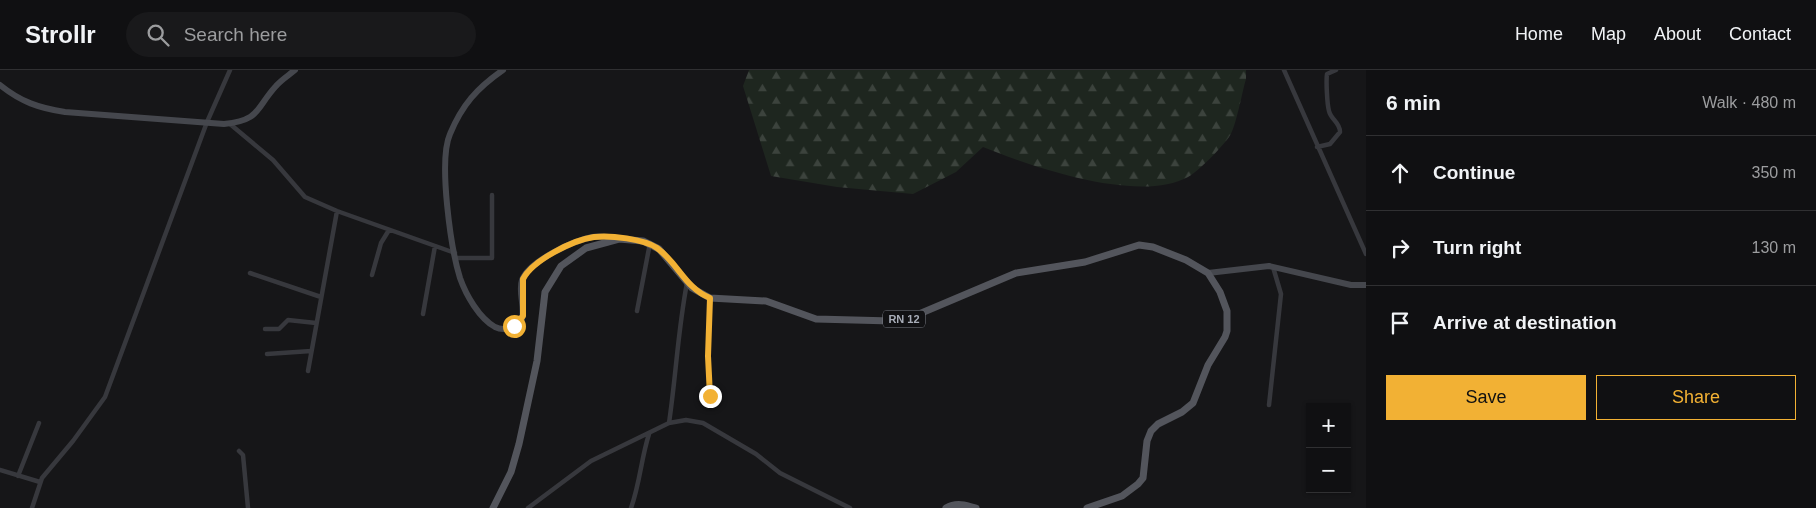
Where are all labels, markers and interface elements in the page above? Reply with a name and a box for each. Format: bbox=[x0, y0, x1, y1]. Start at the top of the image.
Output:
search box bbox=[126, 12, 476, 57]
text: Strollr bbox=[25, 21, 96, 48]
icon: search bbox=[144, 21, 172, 49]
text: Search here bbox=[184, 24, 287, 45]
text: Home bbox=[1515, 24, 1563, 44]
text: Map bbox=[1591, 24, 1626, 44]
text: About bbox=[1654, 24, 1701, 44]
text: Contact bbox=[1729, 24, 1791, 44]
text: 6 min bbox=[1386, 91, 1441, 114]
text: Walk · 480 m bbox=[1702, 94, 1796, 111]
icon: ahead bbox=[1386, 159, 1414, 187]
text: Continue bbox=[1433, 162, 1515, 183]
text: 350 m bbox=[1752, 164, 1796, 181]
icon: right bbox=[1386, 234, 1414, 262]
text: Turn right bbox=[1433, 237, 1521, 258]
text: 130 m bbox=[1752, 239, 1796, 256]
icon: arrive bbox=[1386, 309, 1414, 337]
road number: RN 12 bbox=[883, 310, 925, 328]
text: Arrive at destination bbox=[1433, 312, 1617, 333]
route start bbox=[503, 315, 526, 338]
button: Save bbox=[1386, 375, 1586, 420]
button: Share bbox=[1596, 375, 1796, 420]
route end bbox=[699, 385, 722, 408]
map controls bbox=[1306, 403, 1351, 493]
button: + bbox=[1306, 403, 1351, 448]
button: − bbox=[1306, 448, 1351, 493]

